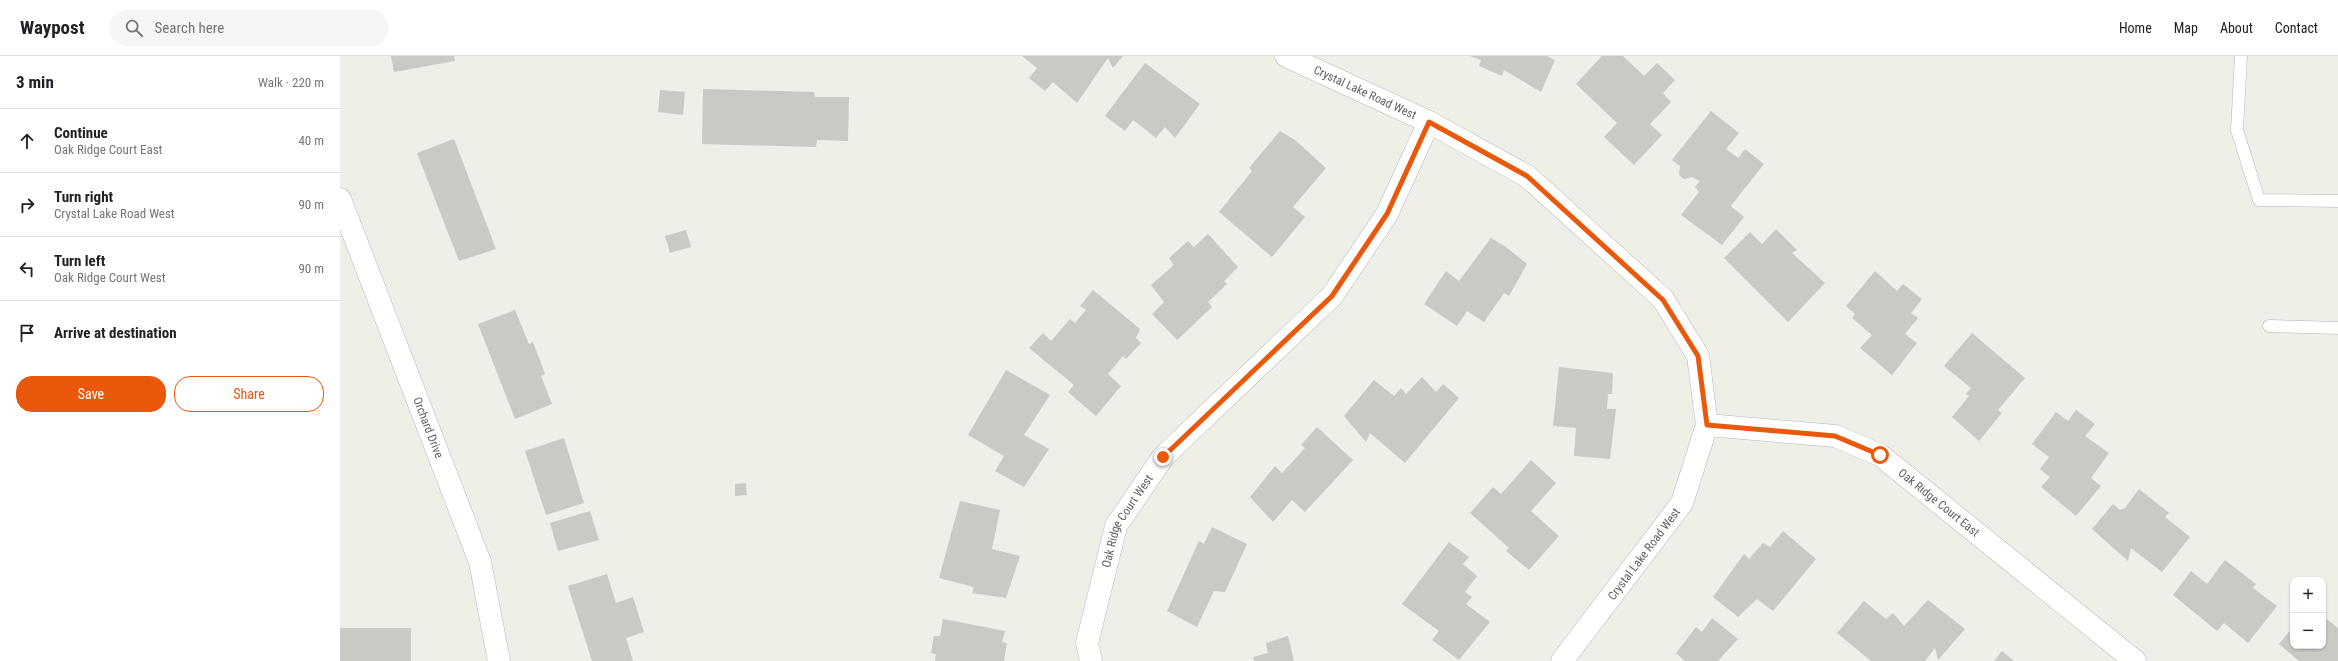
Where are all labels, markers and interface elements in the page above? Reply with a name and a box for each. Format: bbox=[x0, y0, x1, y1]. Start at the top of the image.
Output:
search box bbox=[109, 10, 389, 46]
text: Waypost bbox=[20, 16, 85, 39]
icon: search bbox=[123, 17, 145, 39]
text: Search here bbox=[155, 19, 224, 37]
text: Home bbox=[2119, 20, 2152, 36]
text: Map bbox=[2174, 20, 2198, 36]
text: About bbox=[2220, 20, 2253, 36]
text: Contact bbox=[2275, 20, 2318, 36]
street label: Crystal Lake Road West bbox=[1311, 63, 1419, 122]
text: 3 min bbox=[16, 72, 54, 92]
text: Walk · 220 m bbox=[258, 75, 324, 90]
text: Continue bbox=[54, 124, 108, 142]
icon: ahead bbox=[16, 130, 38, 152]
text: 40 m bbox=[298, 133, 324, 148]
text: Oak Ridge Court East bbox=[54, 142, 162, 157]
text: Turn right bbox=[54, 188, 113, 206]
icon: right bbox=[16, 194, 38, 216]
text: 90 m bbox=[298, 197, 324, 212]
text: Crystal Lake Road West bbox=[54, 206, 175, 221]
text: Turn left bbox=[54, 252, 105, 270]
icon: left bbox=[16, 258, 38, 280]
text: 90 m bbox=[298, 261, 324, 276]
text: Oak Ridge Court West bbox=[54, 270, 166, 285]
icon: arrive bbox=[16, 322, 38, 344]
text: Arrive at destination bbox=[54, 324, 177, 342]
button: Save bbox=[16, 376, 166, 412]
button: Share bbox=[174, 376, 324, 412]
street label: Orchard Drive bbox=[410, 395, 446, 460]
route start bbox=[1871, 446, 1889, 464]
route end bbox=[1154, 448, 1172, 466]
street label: Oak Ridge Court East bbox=[1895, 466, 1983, 540]
street label: Oak Ridge Court West bbox=[1099, 472, 1156, 569]
street label: Crystal Lake Road West bbox=[1605, 505, 1683, 603]
map controls bbox=[2290, 577, 2326, 649]
button: + bbox=[2290, 577, 2326, 613]
button: − bbox=[2290, 613, 2326, 649]

